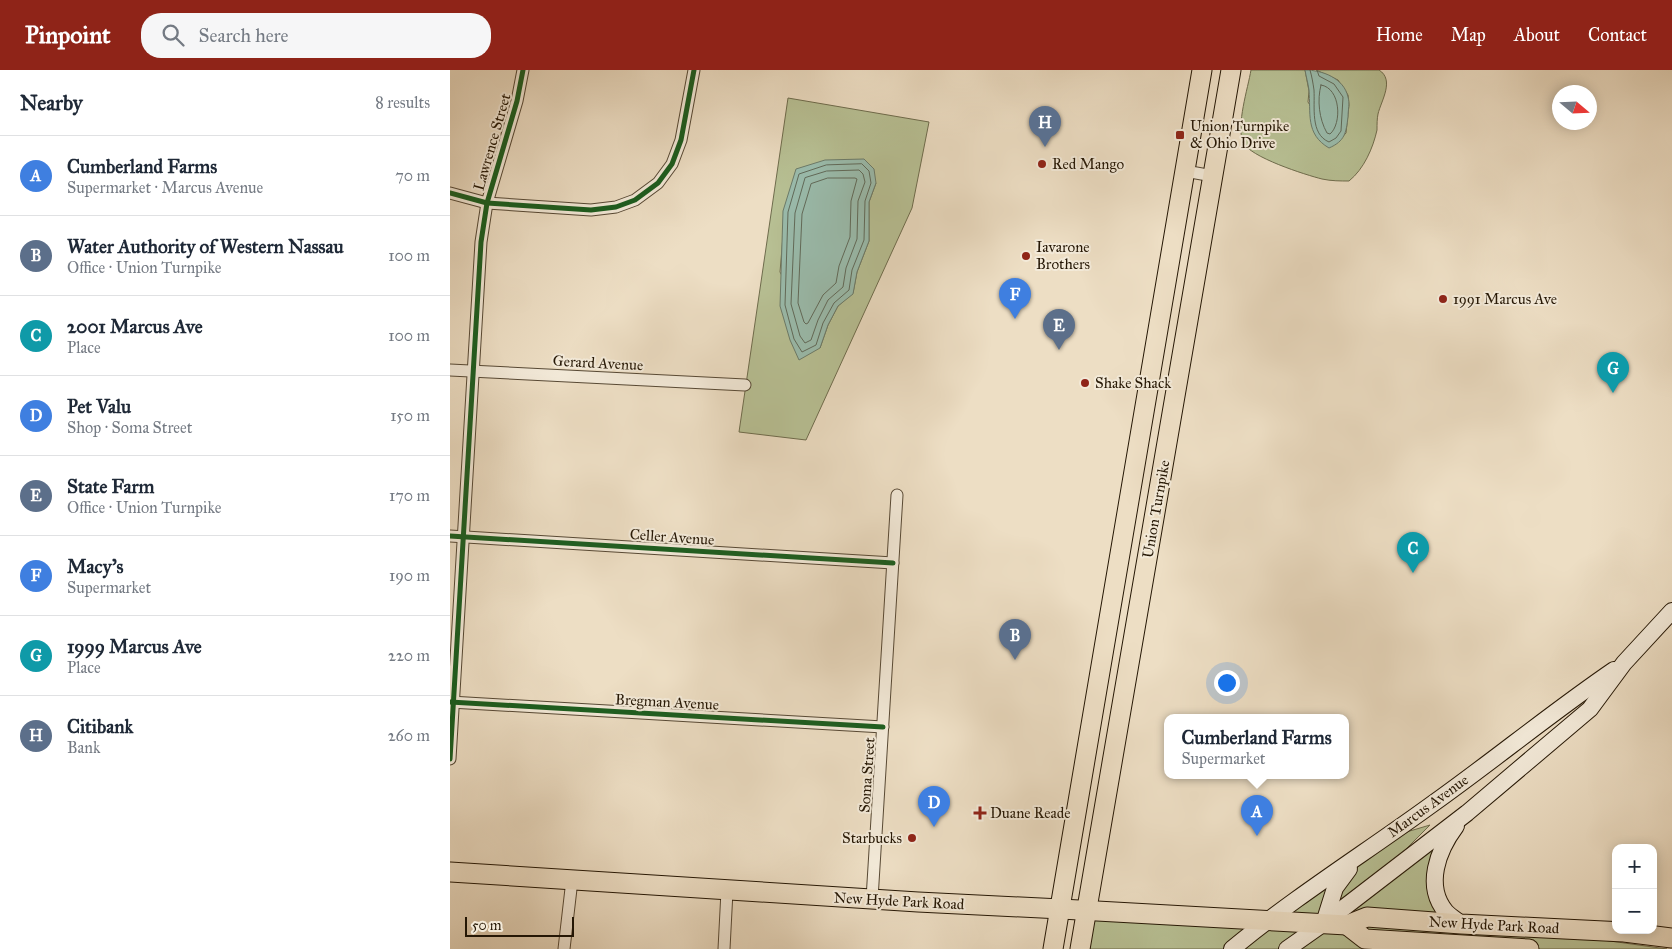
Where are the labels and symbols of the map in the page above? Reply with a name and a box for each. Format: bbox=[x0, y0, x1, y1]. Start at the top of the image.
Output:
north arrow bbox=[1552, 85, 1597, 130]
street label: Lawrence Street bbox=[470, 91, 515, 193]
pin: H bbox=[1029, 106, 1061, 147]
place label: Union Turnpike & Ohio Drive bbox=[1190, 117, 1289, 152]
marker: Union Turnpike & Ohio Drive bbox=[1174, 129, 1186, 141]
place label: Red Mango bbox=[1052, 155, 1124, 173]
marker: Red Mango bbox=[1036, 158, 1048, 170]
place label: Iavarone Brothers bbox=[1036, 238, 1090, 273]
marker: Iavarone Brothers bbox=[1020, 250, 1032, 262]
pin: F bbox=[999, 278, 1031, 319]
place label: 1991 Marcus Ave bbox=[1453, 290, 1557, 308]
marker: 1991 Marcus Ave bbox=[1437, 293, 1449, 305]
pin: E bbox=[1043, 309, 1075, 350]
street label: Gerard Avenue bbox=[552, 352, 644, 374]
pin: G bbox=[1597, 352, 1629, 393]
place label: Shake Shack bbox=[1095, 374, 1171, 392]
marker: Shake Shack bbox=[1079, 377, 1091, 389]
street label: Union Turnpike bbox=[1139, 459, 1173, 559]
street label: Celler Avenue bbox=[629, 525, 715, 549]
pin: C bbox=[1397, 532, 1429, 573]
pin: B bbox=[999, 619, 1031, 660]
your location bbox=[1214, 670, 1240, 696]
street label: Bregman Avenue bbox=[615, 690, 719, 714]
street label: Soma Street bbox=[855, 736, 879, 813]
street label: Marcus Avenue bbox=[1384, 771, 1472, 841]
pin: D bbox=[918, 786, 950, 827]
pin: A bbox=[1241, 795, 1273, 836]
place label: Duane Reade bbox=[990, 804, 1071, 822]
marker: Duane Reade bbox=[974, 807, 986, 819]
place label: Starbucks bbox=[842, 829, 902, 847]
marker: Starbucks bbox=[906, 832, 918, 844]
street label: New Hyde Park Road bbox=[833, 889, 965, 913]
street label: New Hyde Park Road bbox=[1428, 913, 1560, 937]
scale bar bbox=[465, 914, 574, 937]

